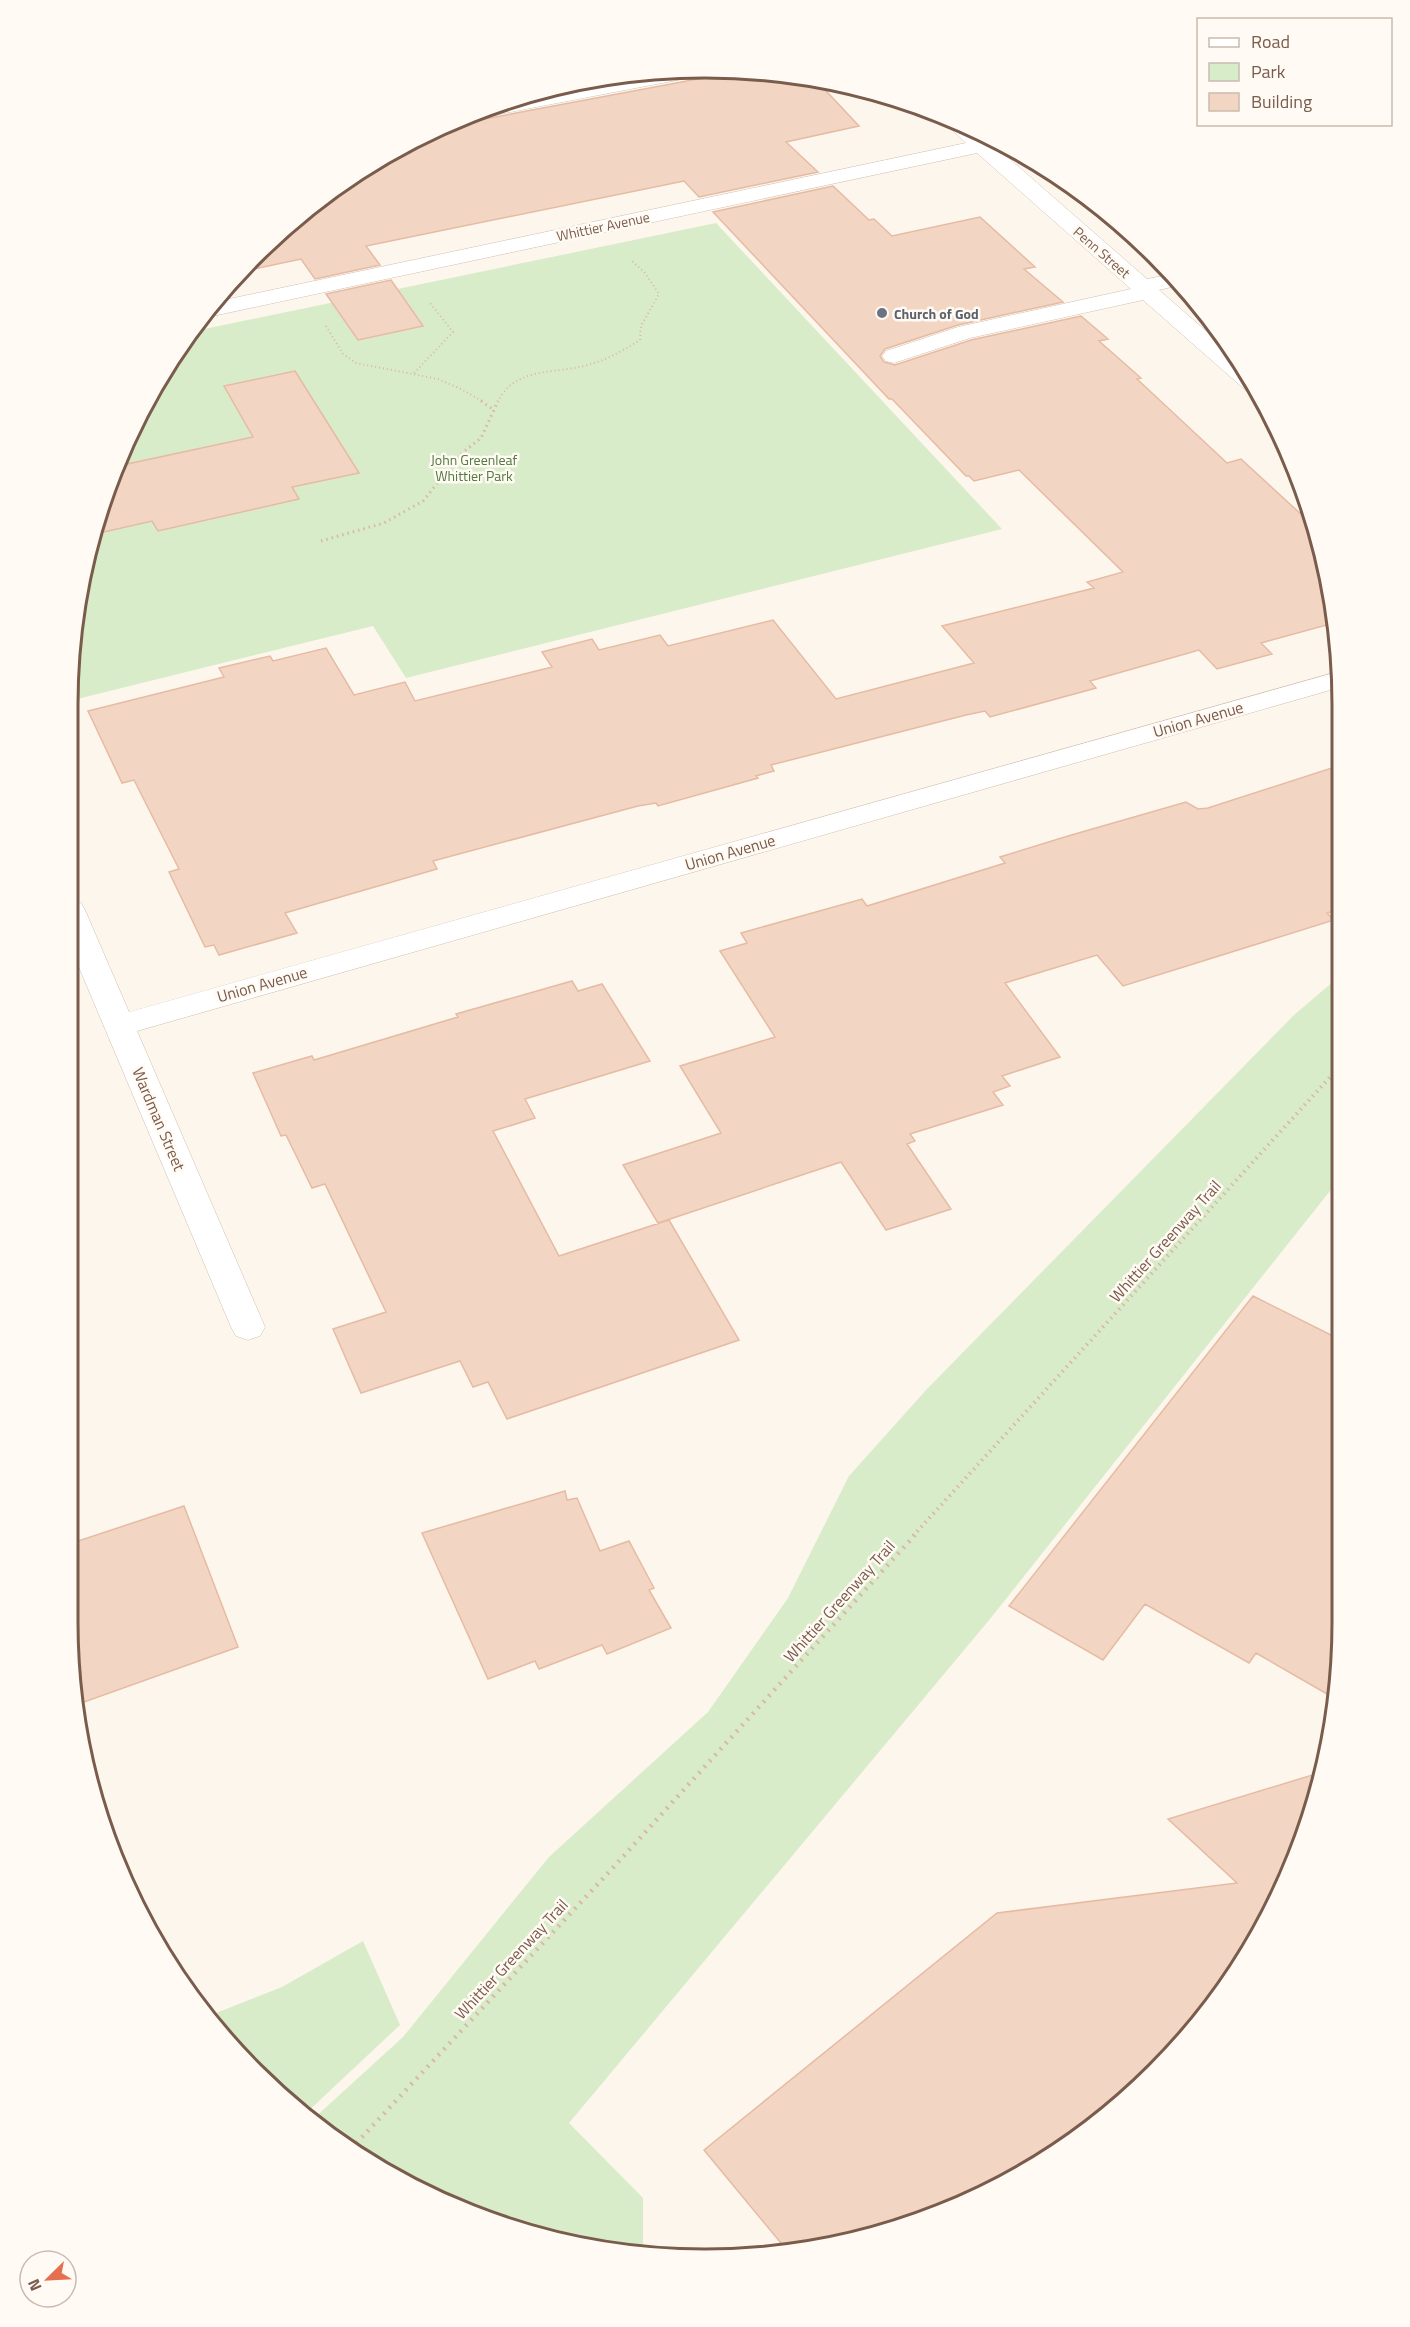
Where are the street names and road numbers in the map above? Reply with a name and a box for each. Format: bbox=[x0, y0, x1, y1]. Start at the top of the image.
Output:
street label: Whittier Avenue bbox=[555, 206, 651, 246]
street label: Penn Street bbox=[1069, 221, 1135, 283]
street label: Union Avenue bbox=[1150, 695, 1246, 743]
street label: Union Avenue bbox=[682, 828, 778, 876]
street label: Union Avenue bbox=[214, 960, 310, 1008]
street label: Wardman Street bbox=[126, 1063, 192, 1175]
street label: Whittier Greenway Trail bbox=[1104, 1175, 1226, 1307]
street label: Whittier Greenway Trail bbox=[778, 1535, 900, 1667]
street label: Whittier Greenway Trail bbox=[449, 1893, 573, 2025]

